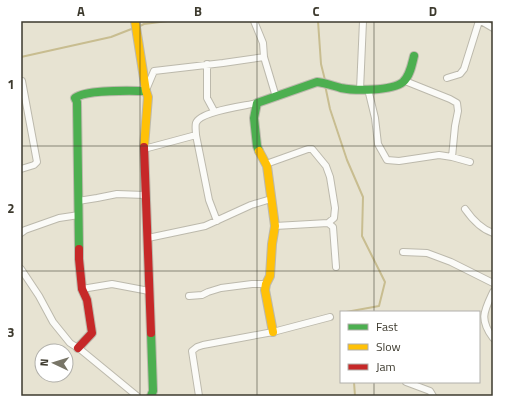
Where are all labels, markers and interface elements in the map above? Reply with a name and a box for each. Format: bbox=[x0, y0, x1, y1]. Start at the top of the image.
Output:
text: A bbox=[77, 1, 85, 21]
text: B bbox=[194, 1, 202, 21]
text: C bbox=[312, 1, 320, 21]
text: D bbox=[429, 1, 437, 21]
text: 1 bbox=[7, 74, 15, 94]
text: 2 bbox=[7, 198, 15, 218]
legend bbox=[340, 311, 480, 383]
text: Fast bbox=[376, 317, 399, 336]
text: 3 bbox=[7, 322, 15, 342]
text: Slow bbox=[376, 337, 401, 356]
north arrow bbox=[34, 343, 74, 383]
text: Jam bbox=[376, 357, 396, 376]
text: N bbox=[36, 358, 52, 367]

